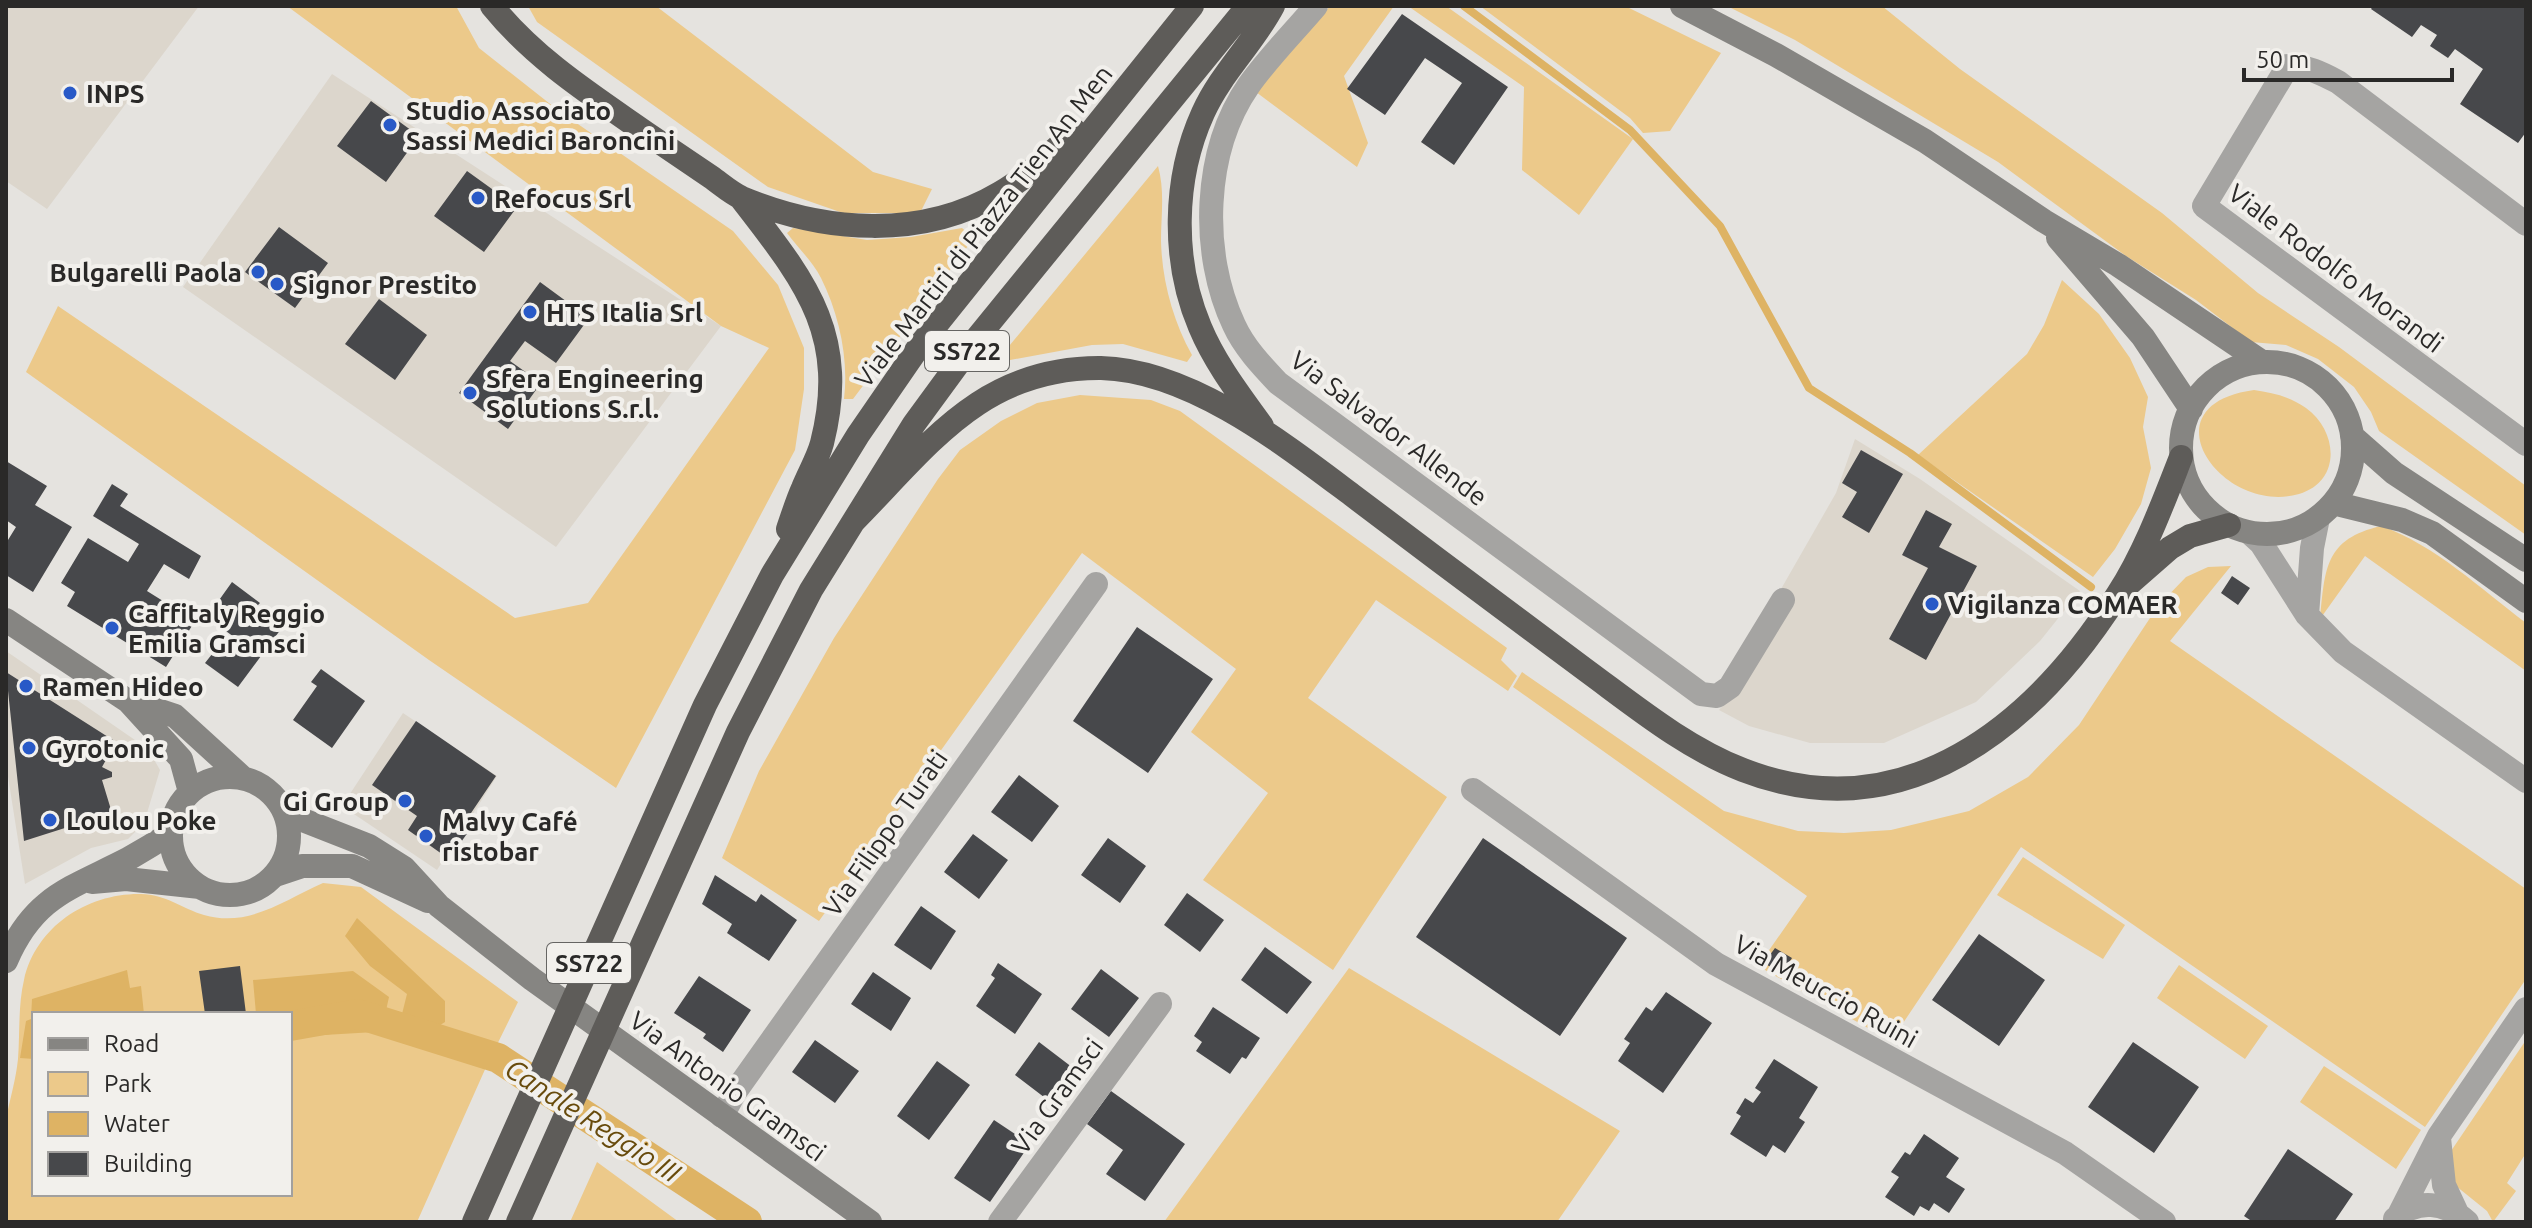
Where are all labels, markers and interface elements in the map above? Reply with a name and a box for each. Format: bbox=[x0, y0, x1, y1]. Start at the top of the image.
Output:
scale bar bbox=[2244, 32, 2452, 82]
text: 50 m bbox=[2256, 46, 2309, 73]
street label: Viale Martiri di Piazza Tien An Men bbox=[848, 59, 1118, 393]
place label: INPS bbox=[86, 79, 144, 108]
marker: INPS bbox=[61, 84, 79, 102]
place label: Studio Associato Sassi Medici Baroncini bbox=[406, 96, 675, 155]
marker: Studio Associato Sassi Medici Baroncini bbox=[381, 116, 399, 134]
street label: Viale Rodolfo Morandi bbox=[2223, 178, 2449, 358]
place label: Refocus Srl bbox=[494, 184, 632, 213]
marker: Refocus Srl bbox=[469, 189, 487, 207]
place label: Bulgarelli Paola bbox=[50, 258, 242, 287]
marker: Bulgarelli Paola bbox=[249, 263, 267, 281]
place label: Signor Prestito bbox=[293, 270, 477, 299]
marker: Signor Prestito bbox=[268, 275, 286, 293]
place label: HTS Italia Srl bbox=[546, 298, 703, 327]
marker: HTS Italia Srl bbox=[521, 303, 539, 321]
road number: SS722 bbox=[925, 331, 1009, 371]
street label: Via Salvador Allende bbox=[1285, 345, 1493, 511]
place label: Sfera Engineering Solutions S.r.l. bbox=[486, 364, 704, 423]
marker: Sfera Engineering Solutions S.r.l. bbox=[461, 384, 479, 402]
place label: Vigilanza COMAER bbox=[1948, 590, 2178, 619]
marker: Vigilanza COMAER bbox=[1923, 595, 1941, 613]
place label: Caffitaly Reggio Emilia Gramsci bbox=[128, 599, 325, 658]
marker: Caffitaly Reggio Emilia Gramsci bbox=[103, 619, 121, 637]
place label: Ramen Hideo bbox=[42, 672, 204, 701]
marker: Ramen Hideo bbox=[17, 677, 35, 695]
place label: Gyrotonic bbox=[45, 734, 165, 763]
marker: Gyrotonic bbox=[20, 739, 38, 757]
street label: Via Filippo Turati bbox=[817, 744, 953, 922]
place label: Gi Group bbox=[283, 787, 389, 816]
marker: Gi Group bbox=[396, 792, 414, 810]
place label: Loulou Poke bbox=[66, 806, 217, 835]
place label: Malvy Café ristobar bbox=[442, 807, 578, 866]
marker: Loulou Poke bbox=[41, 811, 59, 829]
marker: Malvy Café ristobar bbox=[417, 827, 435, 845]
street label: Via Meuccio Ruini bbox=[1729, 929, 1923, 1053]
road number: SS722 bbox=[547, 943, 631, 983]
street label: Via Antonio Gramsci bbox=[624, 1005, 832, 1167]
legend bbox=[32, 1012, 292, 1196]
text: Road bbox=[104, 1030, 159, 1057]
street label: Via Gramsci bbox=[1005, 1033, 1109, 1159]
water label: Canale Reggio III bbox=[500, 1052, 687, 1188]
text: Park bbox=[104, 1070, 152, 1097]
text: Water bbox=[104, 1110, 170, 1137]
text: Building bbox=[104, 1150, 192, 1177]

